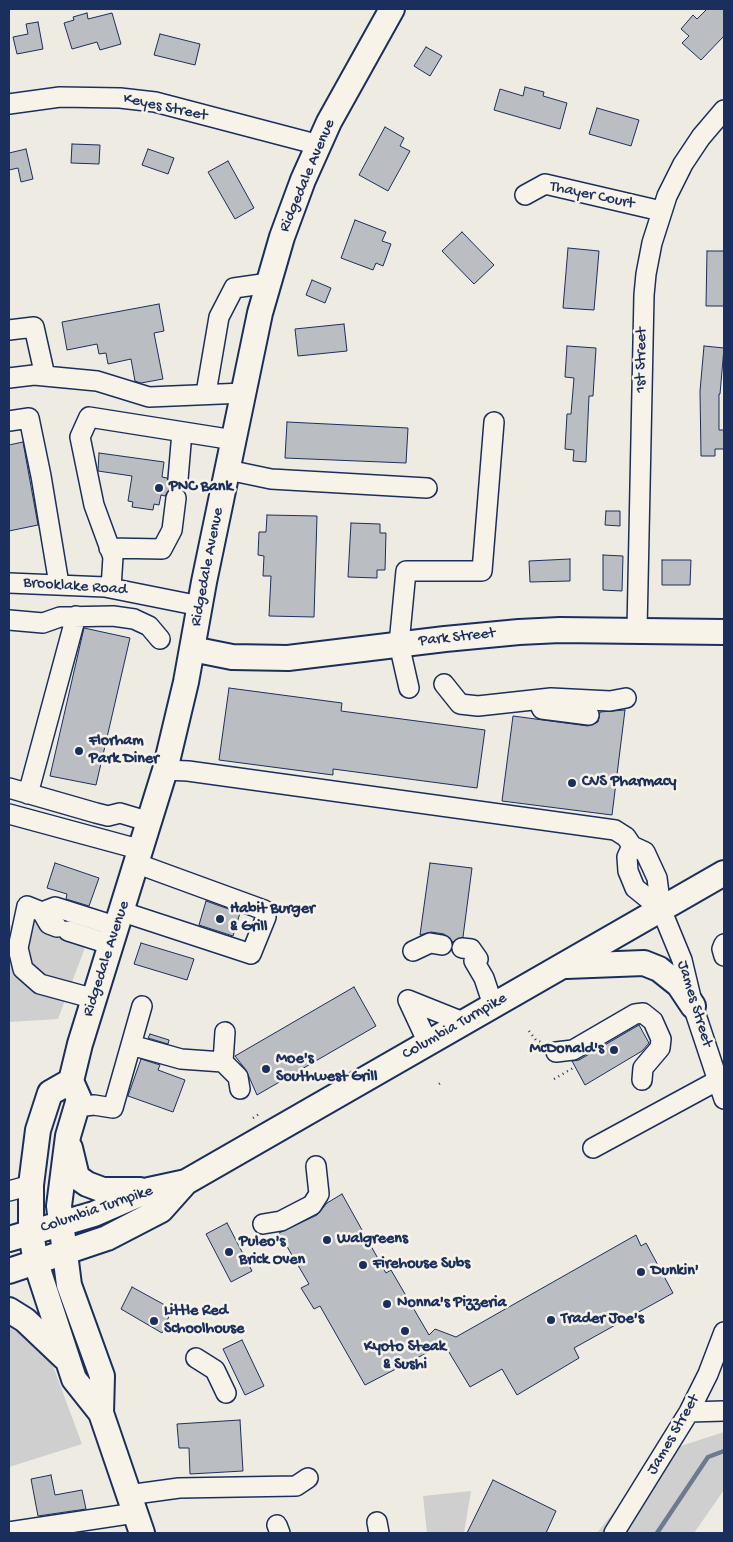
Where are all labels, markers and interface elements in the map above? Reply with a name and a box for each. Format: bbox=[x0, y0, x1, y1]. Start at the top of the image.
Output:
street label: Keyes Street bbox=[121, 90, 209, 126]
street label: Ridgedale Avenue bbox=[276, 117, 340, 235]
street label: Thayer Court bbox=[548, 178, 636, 214]
street label: 1st Street bbox=[632, 327, 652, 393]
place label: PNC Bank bbox=[169, 478, 233, 498]
marker: PNC Bank bbox=[153, 482, 165, 494]
street label: Ridgedale Avenue bbox=[187, 506, 229, 628]
street label: Brooklake Road bbox=[22, 574, 128, 600]
street label: Park Street bbox=[418, 624, 496, 652]
place label: Florham Park Diner bbox=[89, 732, 159, 770]
marker: Florham Park Diner bbox=[73, 745, 85, 757]
place label: CVS Pharmacy bbox=[582, 773, 676, 793]
marker: CVS Pharmacy bbox=[566, 777, 578, 789]
street label: Ridgedale Avenue bbox=[79, 899, 135, 1019]
place label: Habit Burger & Grill bbox=[230, 900, 315, 938]
marker: Habit Burger & Grill bbox=[214, 913, 226, 925]
street label: James Street bbox=[672, 958, 716, 1050]
street label: Columbia Turnpike bbox=[399, 989, 511, 1065]
place label: McDonald's bbox=[529, 1040, 604, 1060]
marker: McDonald's bbox=[608, 1044, 620, 1056]
place label: Moe's Southwest Grill bbox=[276, 1050, 378, 1088]
marker: Moe's Southwest Grill bbox=[260, 1063, 272, 1075]
street label: Columbia Turnpike bbox=[38, 1182, 156, 1238]
place label: Walgreens bbox=[337, 1230, 408, 1250]
place label: Puleo's Brick Oven bbox=[239, 1233, 305, 1271]
marker: Walgreens bbox=[321, 1234, 333, 1246]
marker: Puleo's Brick Oven bbox=[223, 1246, 235, 1258]
place label: Firehouse Subs bbox=[373, 1255, 470, 1275]
marker: Firehouse Subs bbox=[357, 1259, 369, 1271]
place label: Dunkin' bbox=[651, 1262, 699, 1282]
marker: Dunkin' bbox=[635, 1266, 647, 1278]
place label: Nonna's Pizzeria bbox=[397, 1294, 506, 1314]
marker: Nonna's Pizzeria bbox=[381, 1298, 393, 1310]
place label: Little Red Schoolhouse bbox=[164, 1302, 244, 1340]
place label: Trader Joe's bbox=[561, 1310, 644, 1330]
marker: Trader Joe's bbox=[545, 1314, 557, 1326]
marker: Little Red Schoolhouse bbox=[148, 1315, 160, 1327]
marker: Kyoto Steak & Sushi bbox=[399, 1325, 411, 1337]
place label: Kyoto Steak & Sushi bbox=[364, 1338, 446, 1376]
street label: James Street bbox=[643, 1392, 705, 1478]

